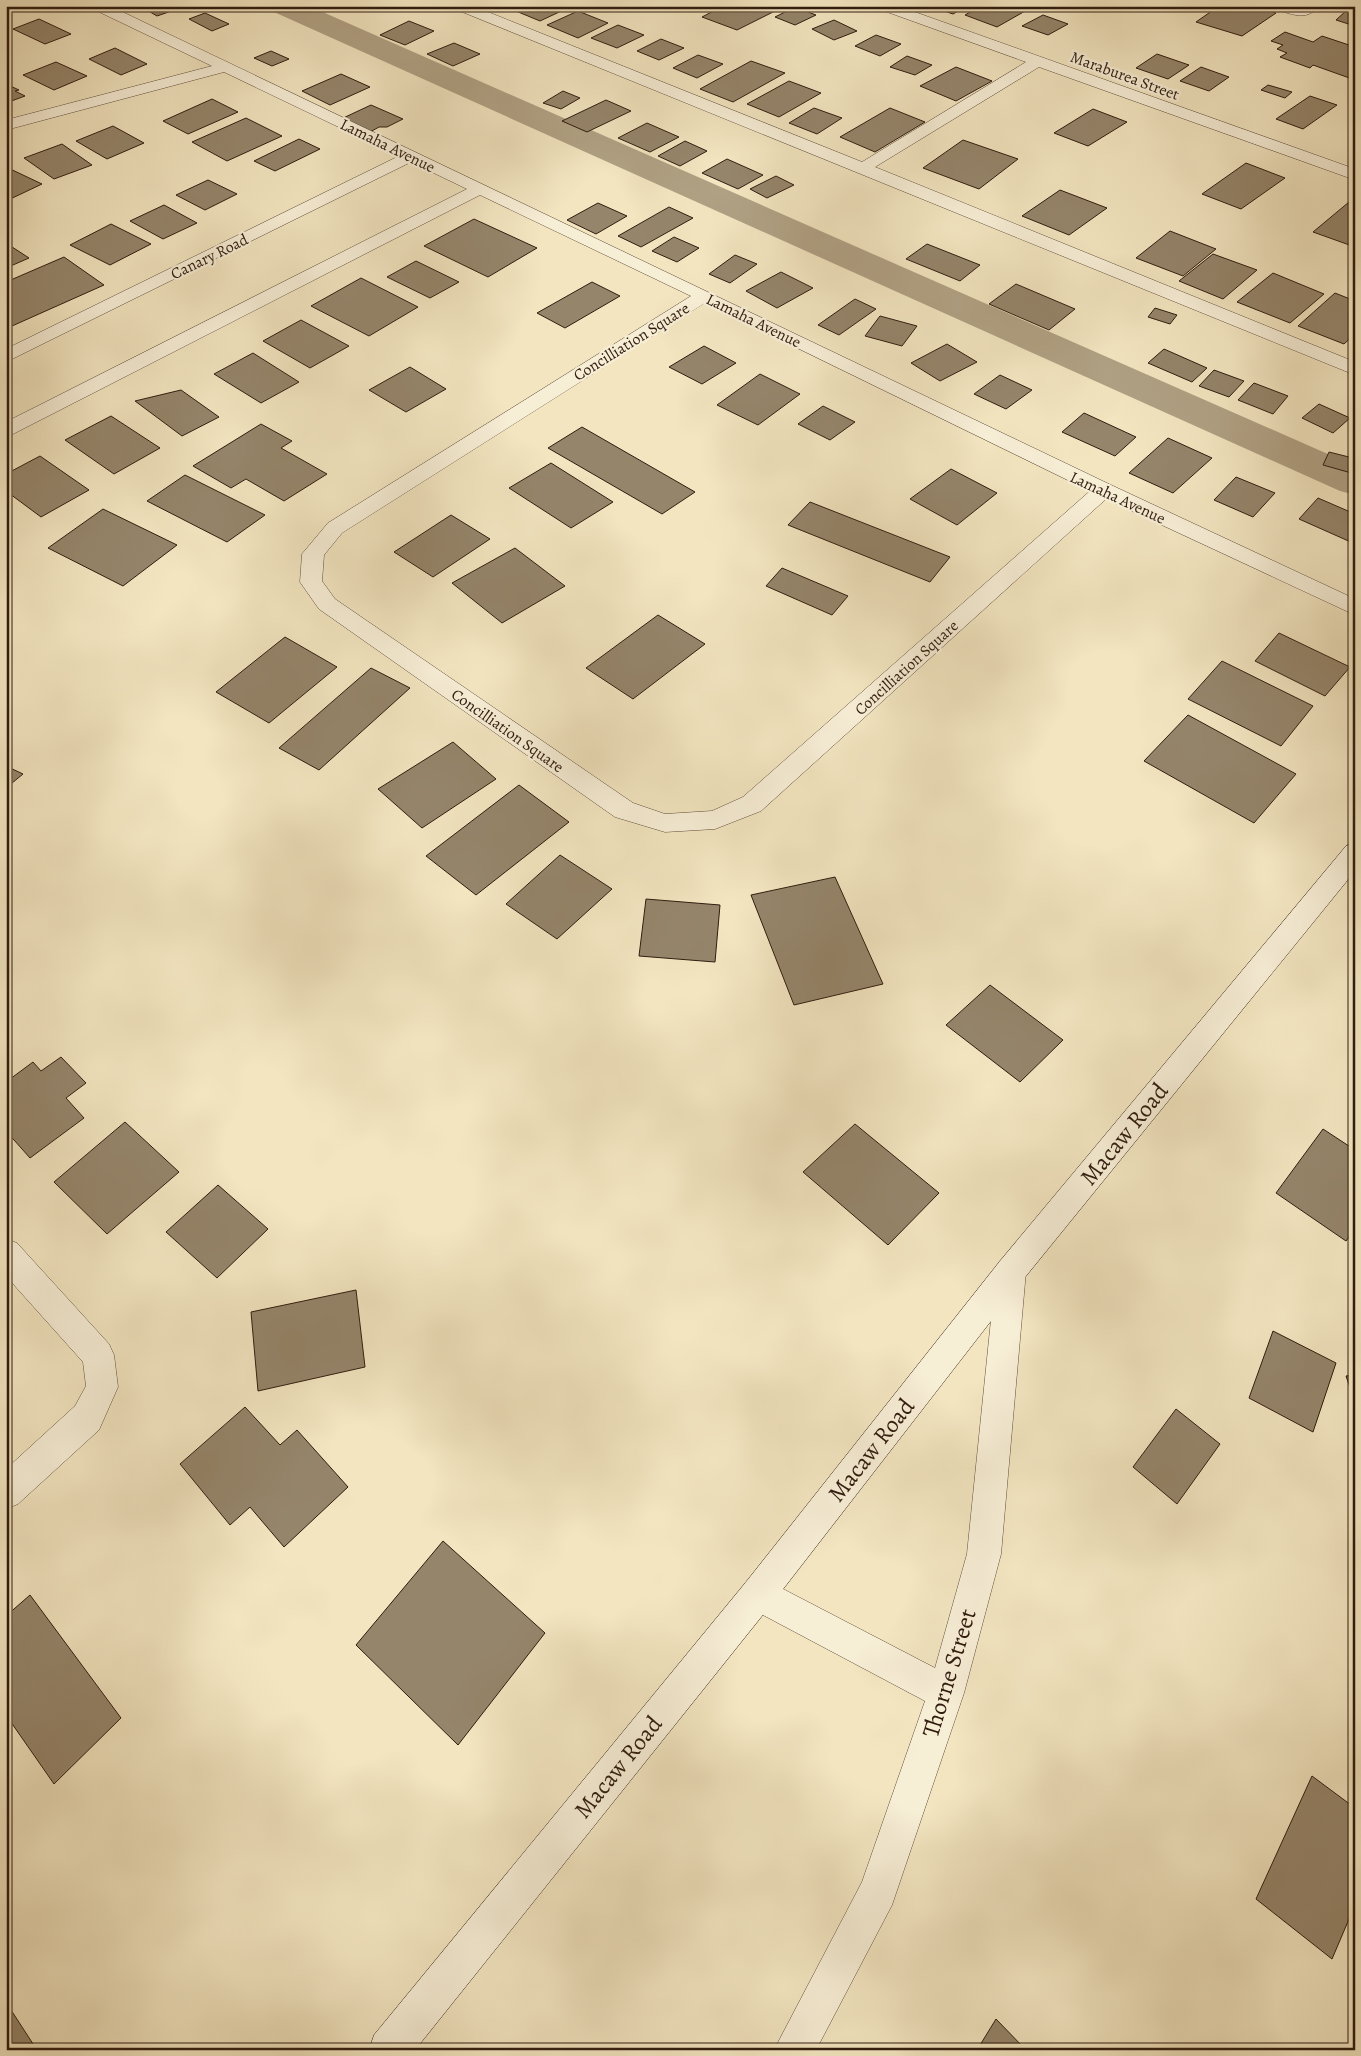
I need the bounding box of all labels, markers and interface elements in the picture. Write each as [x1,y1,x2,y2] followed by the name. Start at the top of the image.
[1067,46,1182,106] street label: Maraburea Street
[336,113,439,178] street label: Lamaha Avenue
[167,228,252,285] street label: Canary Road
[702,288,805,353] street label: Lamaha Avenue
[569,297,694,386] street label: Concilliation Square
[1066,466,1169,530] street label: Lamaha Avenue
[850,615,963,720] street label: Concilliation Square
[447,684,568,778] street label: Concilliation Square
[1073,1076,1175,1192] street label: Macaw Road
[820,1391,922,1509] street label: Macaw Road
[914,1605,984,1741] street label: Thorne Street
[567,1709,669,1825] street label: Macaw Road

